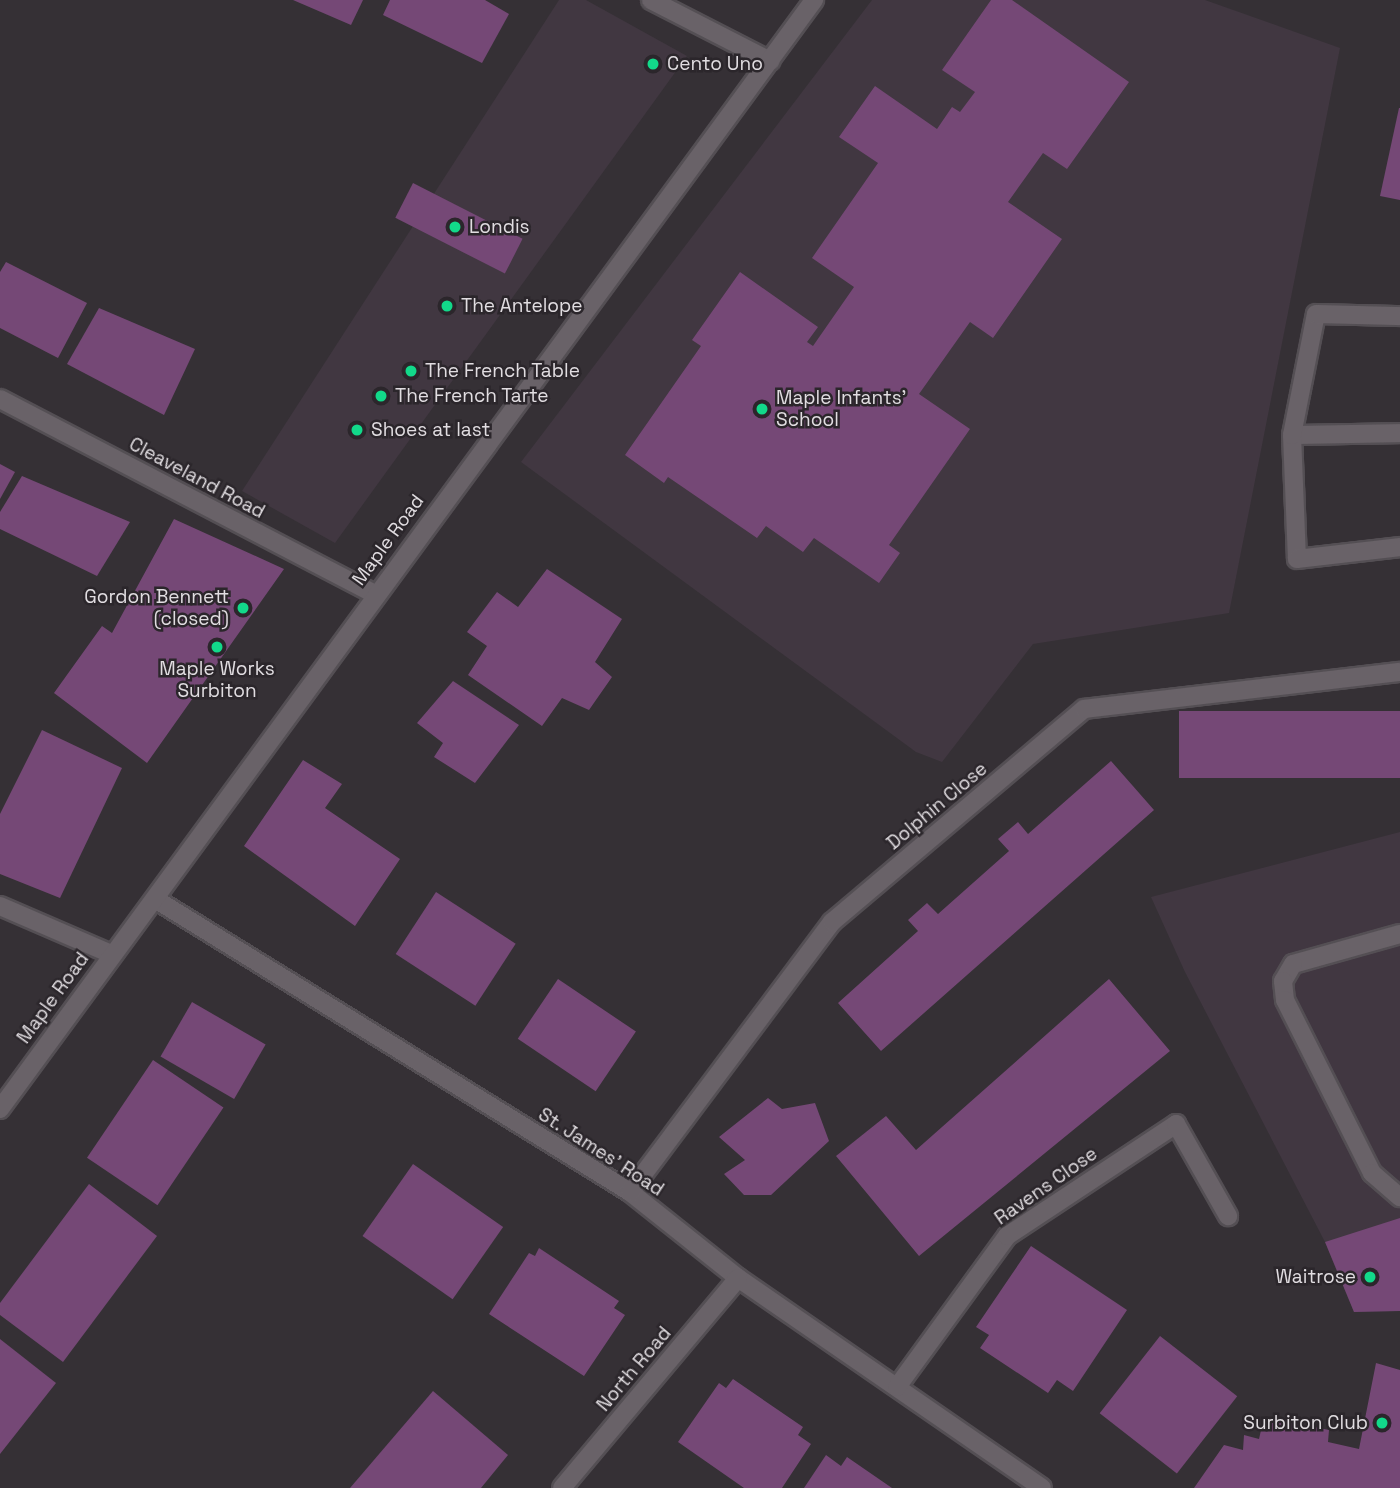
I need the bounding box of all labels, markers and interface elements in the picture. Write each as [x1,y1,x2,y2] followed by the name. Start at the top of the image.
[667,53,763,75] place label: Cento Uno
[645,56,661,72] marker: Cento Uno
[469,216,530,238] place label: Londis
[447,219,463,235] marker: Londis
[461,295,583,317] place label: The Antelope
[439,298,455,314] marker: The Antelope
[425,360,580,382] place label: The French Table
[403,363,419,379] marker: The French Table
[395,385,549,407] place label: The French Tarte
[776,387,906,431] place label: Maple Infants' School
[373,388,389,404] marker: The French Tarte
[754,401,770,417] marker: Maple Infants' School
[371,419,490,441] place label: Shoes at last
[349,422,365,438] marker: Shoes at last
[125,433,269,523] street label: Cleaveland Road
[347,490,429,590] street label: Maple Road
[84,586,229,630] place label: Gordon Bennett (closed)
[235,600,251,616] marker: Gordon Bennett (closed)
[209,639,225,655] marker: Maple Works Surbiton
[159,658,275,702] place label: Maple Works Surbiton
[882,757,992,855] street label: Dolphin Close
[12,948,94,1048] street label: Maple Road
[534,1103,668,1201] street label: St. James' Road
[990,1142,1102,1230] street label: Ravens Close
[1275,1266,1356,1288] place label: Waitrose
[1362,1269,1378,1285] marker: Waitrose
[592,1322,676,1416] street label: North Road
[1243,1412,1368,1434] place label: Surbiton Club
[1374,1415,1390,1431] marker: Surbiton Club

